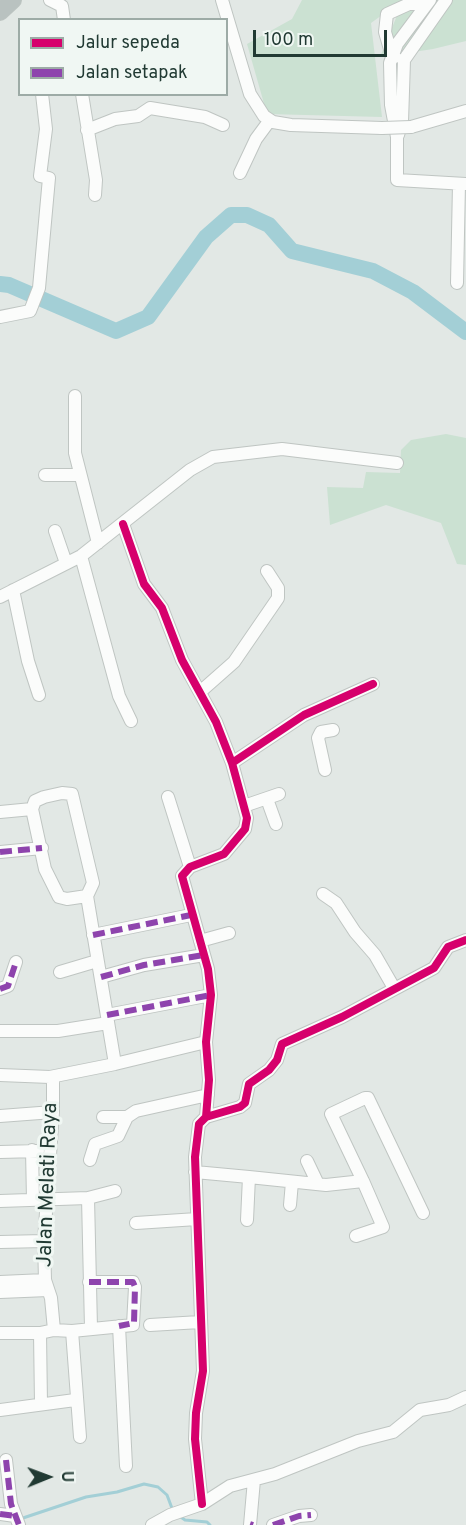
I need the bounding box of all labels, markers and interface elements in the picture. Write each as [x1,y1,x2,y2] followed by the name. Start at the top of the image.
[18,18,228,96] legend
[256,18,390,56] scale bar
[264,29,313,52] text: 100 m
[76,32,180,55] text: Jalur sepeda
[76,62,188,85] text: Jalan setapak
[34,1102,64,1268] street label: Jalan Melati Raya
[18,1447,78,1507] north arrow
[56,1471,76,1483] text: U

